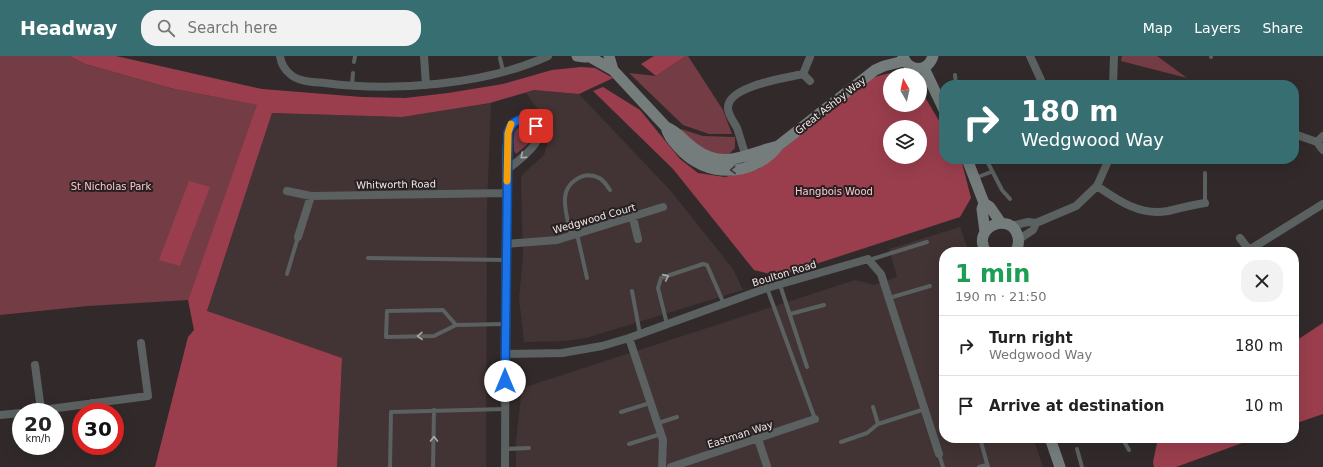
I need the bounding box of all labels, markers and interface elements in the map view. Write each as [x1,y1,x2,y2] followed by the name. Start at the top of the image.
[141,10,421,46] search box
[20,17,117,39] text: Headway
[155,17,177,39] icon: search
[187,19,278,37] text: Search here
[1143,20,1172,36] text: Map
[1194,20,1241,36] text: Layers
[1263,20,1303,36] text: Share
[883,68,927,112] north arrow
[883,68,927,164] map controls
[793,74,868,136] street label: Great Ashby Way
[1021,95,1118,128] text: 180 m
[955,96,1007,148] icon: right
[519,109,553,143] pin
[525,115,547,137] icon: arrive
[883,120,927,164] button: layers
[1021,129,1164,150] text: Wedgwood Way
[520,152,527,159] one-way arrow
[730,165,736,174] one-way arrow
[356,178,436,191] street label: Whitworth Road
[71,181,151,192] park label: St Nicholas Park
[795,186,873,197] park label: Hangbois Wood
[551,201,637,236] street label: Wedgwood Court
[751,258,818,288] street label: Boulton Road
[955,260,1030,288] text: 1 min
[1241,260,1283,302] button: close
[662,274,669,282] one-way arrow
[955,289,1046,304] text: 190 m · 21:50
[989,329,1073,347] text: Turn right
[417,332,423,340] one-way arrow
[955,335,977,357] icon: right
[1235,337,1283,355] text: 180 m
[989,347,1092,362] text: Wedgwood Way
[484,360,526,402] position arrow
[955,395,977,417] icon: arrive
[989,397,1164,415] text: Arrive at destination
[1245,397,1283,415] text: 10 m
[72,403,124,455] speed limit sign: 30
[24,412,52,436] text: 20
[706,419,774,450] street label: Eastman Way
[25,433,51,444] text: km/h
[430,436,438,442] one-way arrow

